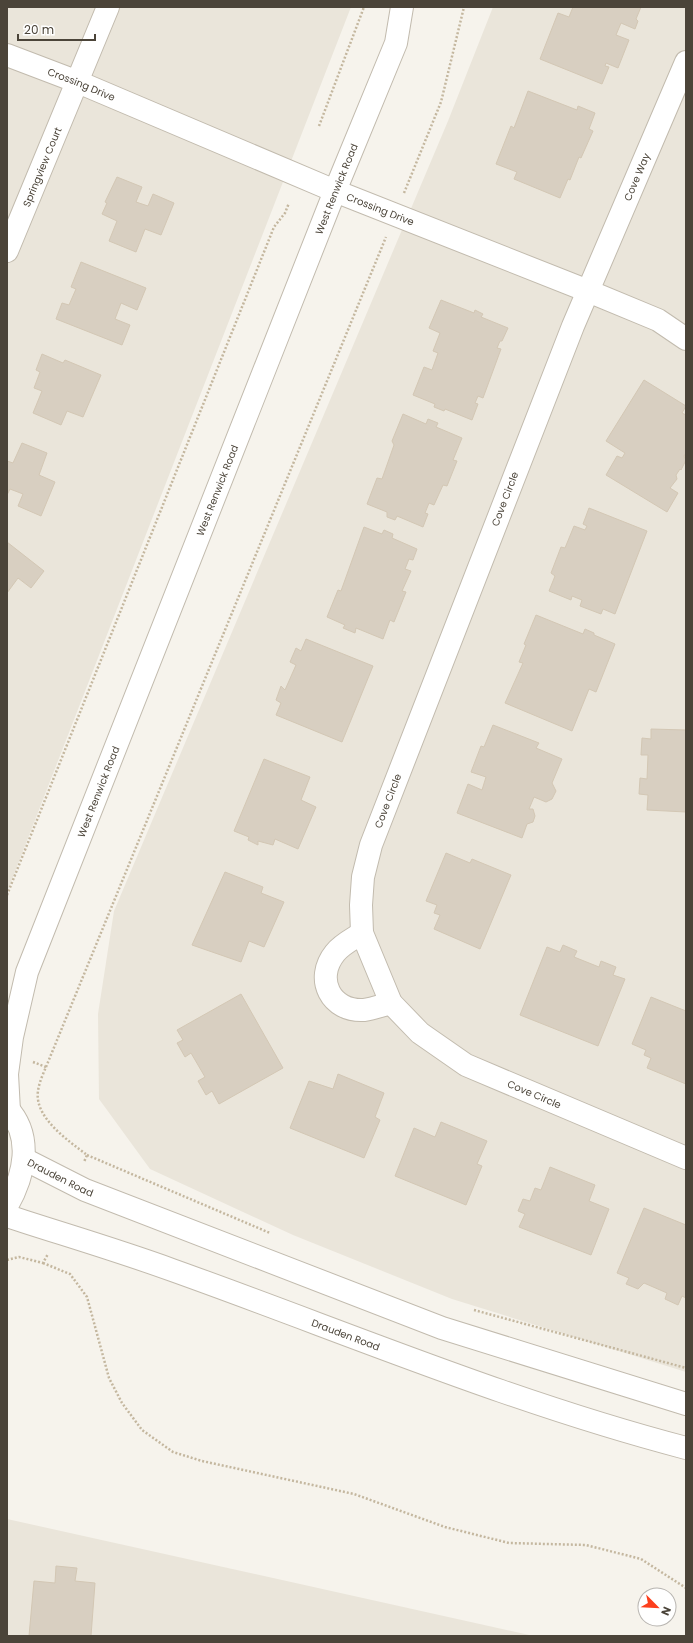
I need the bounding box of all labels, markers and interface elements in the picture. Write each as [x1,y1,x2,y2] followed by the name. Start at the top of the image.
[18,16,95,42] scale bar
[24,21,54,38] text: 20 m
[46,64,118,104] street label: Crossing Drive
[19,124,65,209] street label: Springview Court
[311,141,361,237] street label: West Renwick Road
[620,150,654,203] street label: Cove Way
[344,189,417,229] street label: Crossing Drive
[192,442,242,538] street label: West Renwick Road
[488,470,522,528] street label: Cove Circle
[73,744,123,839] street label: West Renwick Road
[371,772,405,830] street label: Cove Circle
[505,1076,564,1112] street label: Cove Circle
[25,1155,96,1200] street label: Drauden Road
[309,1315,382,1354] street label: Drauden Road
[637,1587,677,1627] north arrow
[657,1604,675,1618] text: N

